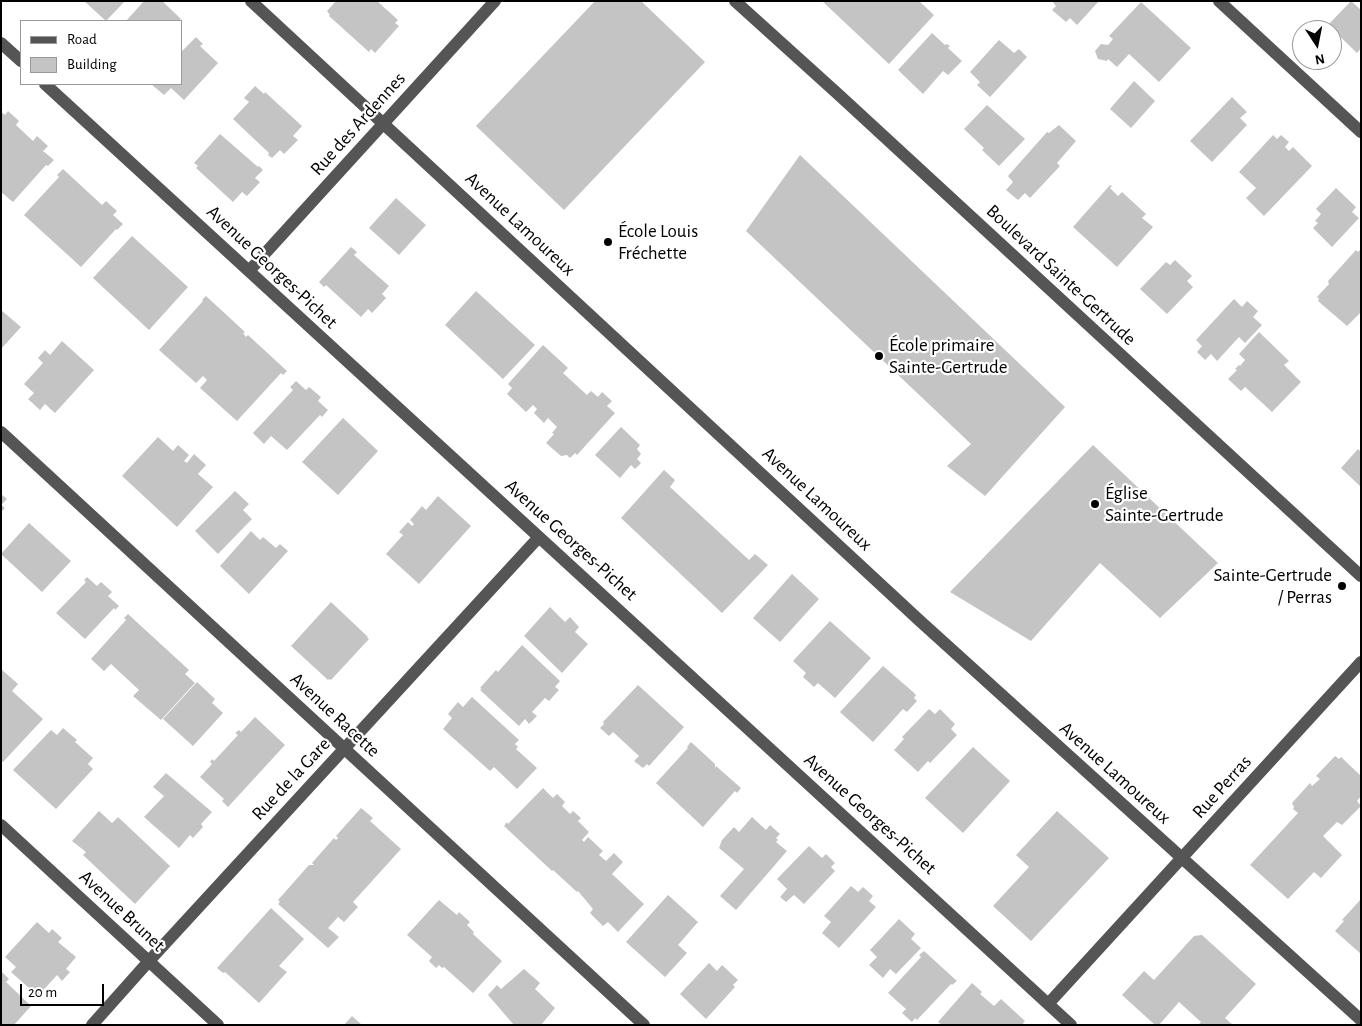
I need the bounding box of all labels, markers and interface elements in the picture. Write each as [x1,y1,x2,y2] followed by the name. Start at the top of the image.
[20,20,182,85] legend
[1292,20,1342,70] north arrow
[67,32,97,47] text: Road
[1314,51,1326,67] text: N
[67,57,117,72] text: Building
[306,68,410,180] street label: Rue des Ardennes
[460,167,580,281] street label: Avenue Lamoureux
[981,200,1141,350] street label: Boulevard Sainte-Gertrude
[202,201,342,333] street label: Avenue Georges-Pichet
[618,220,698,264] place label: École Louis Fréchette
[602,236,614,248] marker: École Louis Fréchette
[889,334,1008,378] place label: École primaire Sainte-Gertrude
[873,350,885,362] marker: École primaire Sainte-Gertrude
[757,442,877,556] street label: Avenue Lamoureux
[500,475,642,605] street label: Avenue Georges-Pichet
[1105,482,1224,526] place label: Église Sainte-Gertrude
[1089,498,1101,510] marker: Église Sainte-Gertrude
[1213,564,1332,608] place label: Sainte-Gertrude / Perras
[1336,580,1348,592] marker: Sainte-Gertrude / Perras
[285,668,385,762] street label: Avenue Racette
[1055,717,1175,829] street label: Avenue Lamoureux
[247,733,335,825] street label: Rue de la Gare
[799,749,941,879] street label: Avenue Georges-Pichet
[1188,751,1256,823] street label: Rue Perras
[74,866,170,956] street label: Avenue Brunet
[22,974,106,1006] scale bar
[28,985,57,1000] text: 20 m

